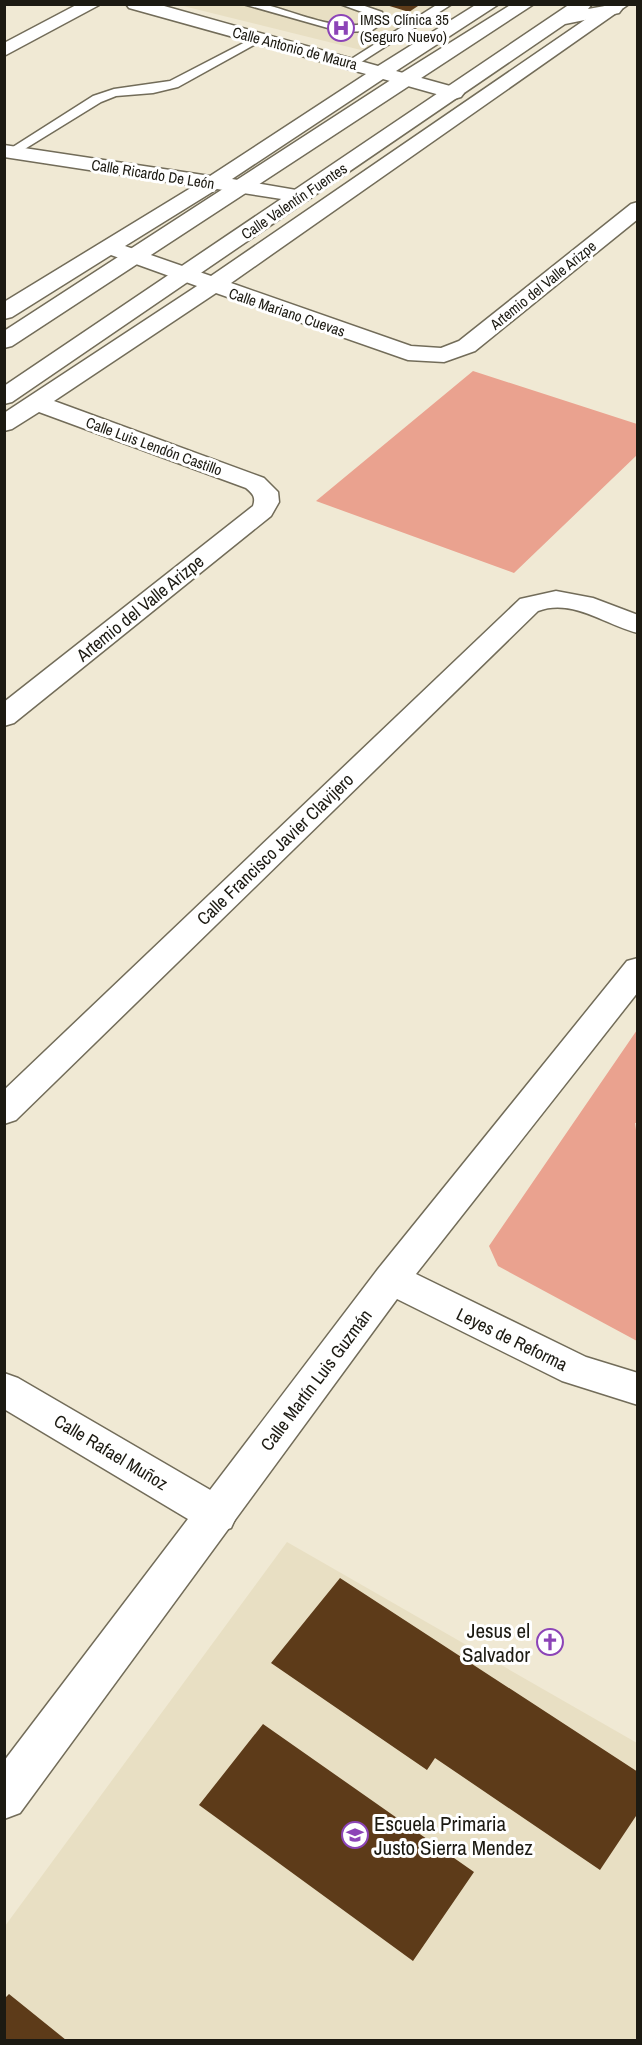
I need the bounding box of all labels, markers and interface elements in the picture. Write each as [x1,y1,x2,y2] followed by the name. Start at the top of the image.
[360,9,449,47] place label: IMSS Clínica 35 (Seguro Nuevo)
[326,13,356,43] hospital icon: IMSS Clínica 35 (Seguro Nuevo)
[230,21,360,75] street label: Calle Antonio de Maura
[90,154,216,194] street label: Calle Ricardo De León
[237,158,351,244] street label: Calle Valentín Fuentes
[485,236,601,335] street label: Artemio del Valle Arizpe
[226,282,348,342] street label: Calle Mariano Cuevas
[83,412,225,480] street label: Calle Luis Lendón Castillo
[70,549,209,668] street label: Artemio del Valle Arizpe
[191,767,359,931] street label: Calle Francisco Javier Clavijero
[452,1301,572,1377] street label: Leyes de Reforma
[254,1304,378,1456] street label: Calle Martín Luis Guzmán
[49,1408,173,1496] street label: Calle Rafael Muñoz
[462,1616,530,1669] place label: Jesus el Salvador
[535,1627,565,1657] church icon: Jesus el Salvador
[374,1809,533,1862] place label: Escuela Primaria Justo Sierra Mendez
[340,1820,370,1850] school or university icon: Escuela Primaria Justo Sierra Mendez

